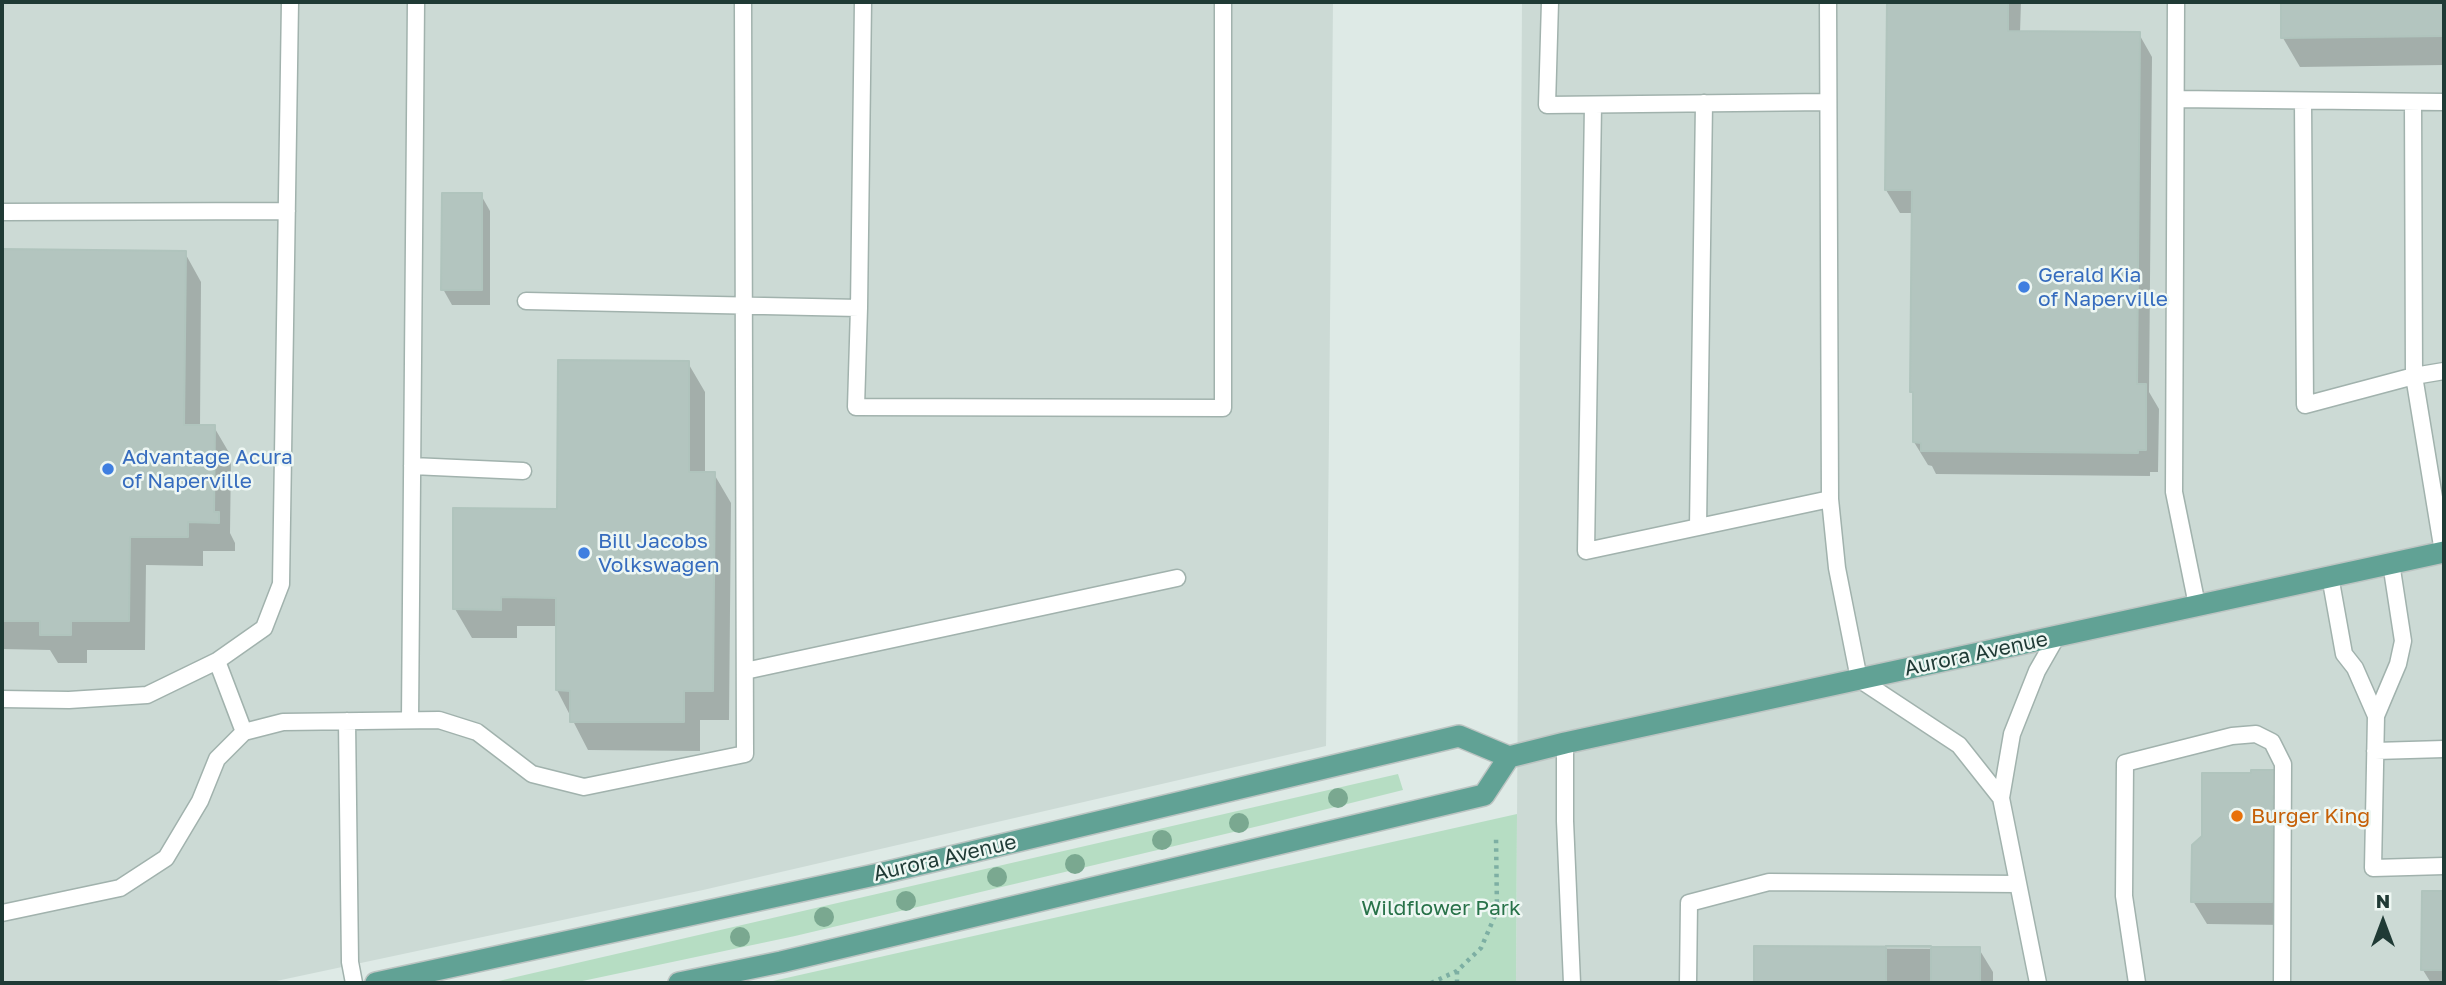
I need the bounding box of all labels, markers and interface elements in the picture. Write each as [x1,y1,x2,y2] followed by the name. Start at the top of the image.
[2038,262,2168,312] place label: Gerald Kia of Naperville
[2016,279,2032,295] marker: Gerald Kia of Naperville
[122,444,293,494] place label: Advantage Acura of Naperville
[100,461,116,477] marker: Advantage Acura of Naperville
[598,528,720,578] place label: Bill Jacobs Volkswagen
[576,545,592,561] marker: Bill Jacobs Volkswagen
[1902,626,2050,682] street label: Aurora Avenue
[2251,803,2370,829] place label: Burger King
[2229,808,2245,824] marker: Burger King
[871,829,1019,887] street label: Aurora Avenue
[2348,887,2418,957] north arrow
[2376,889,2390,912] text: N
[1361,895,1521,921] park label: Wildflower Park

